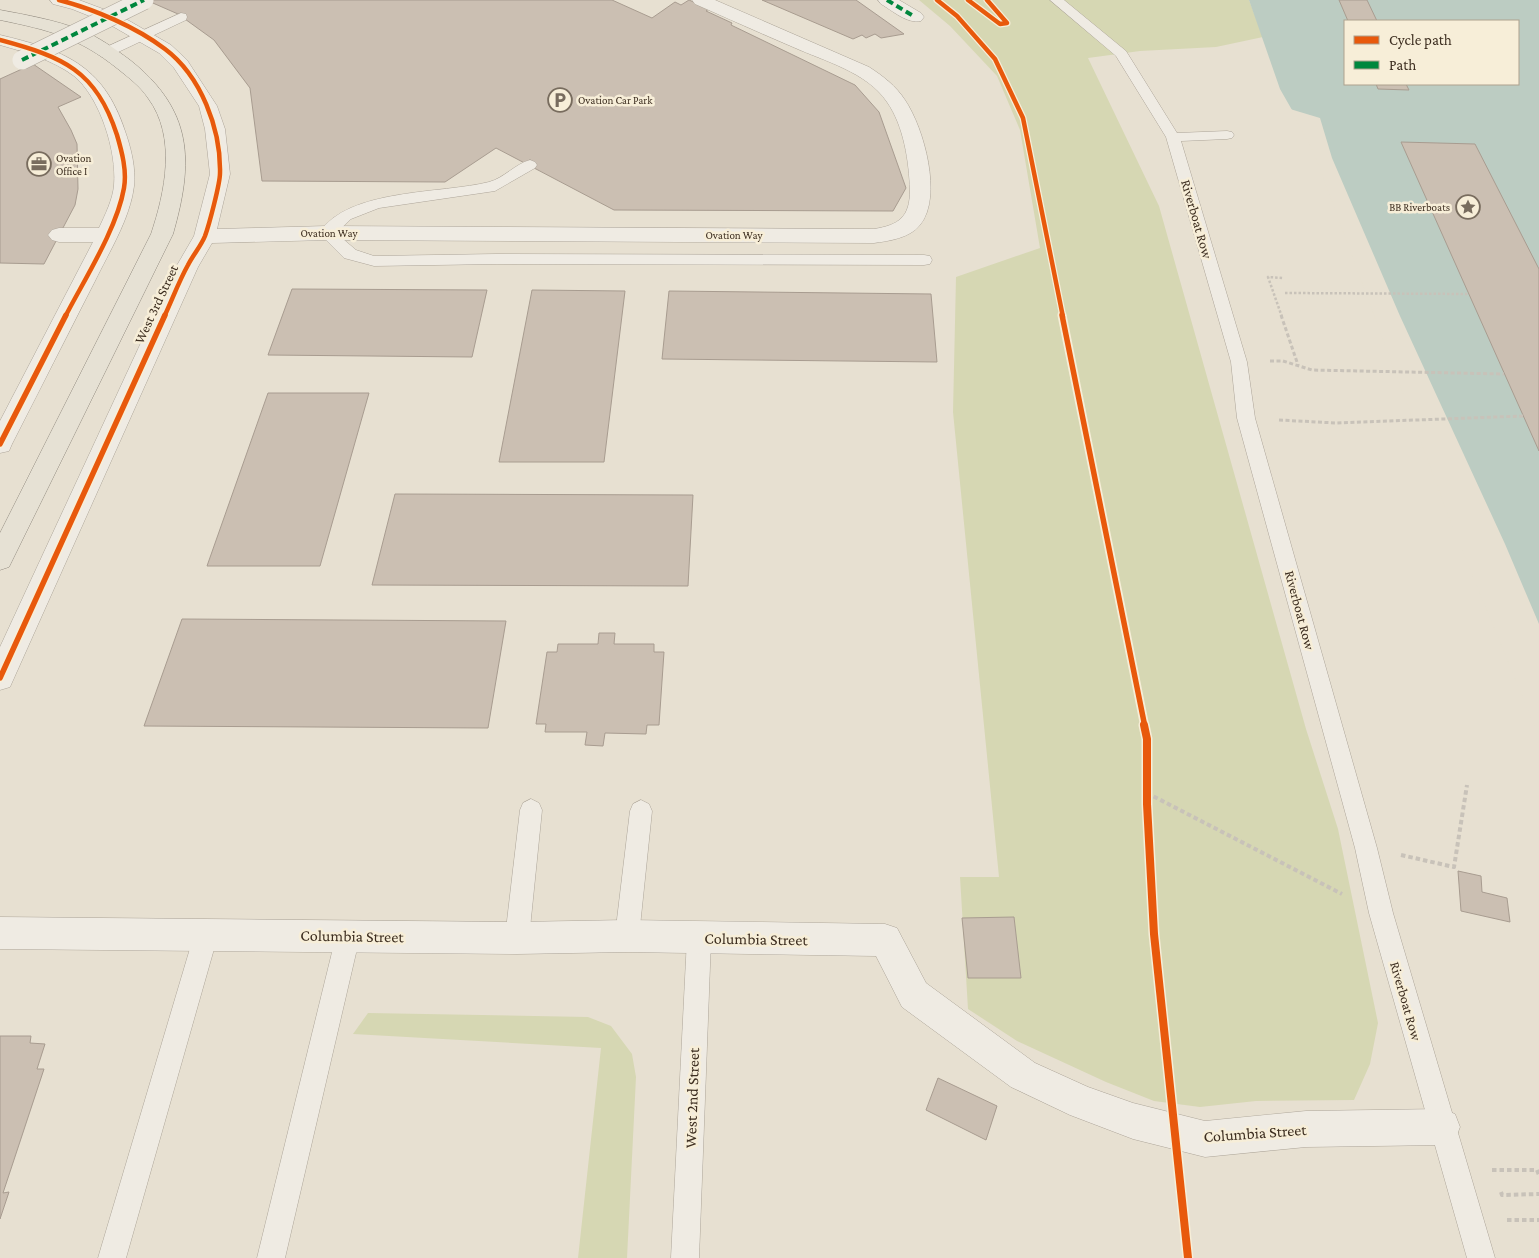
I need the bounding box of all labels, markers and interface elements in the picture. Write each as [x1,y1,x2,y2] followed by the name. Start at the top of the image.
[1344,20,1519,85] legend
[1389,32,1452,49] text: Cycle path
[1389,57,1416,73] text: Path
[547,87,573,113] parking icon: Ovation Car Park
[578,94,653,106] place label: Ovation Car Park
[26,151,52,177] office icon: Ovation Office I
[56,152,91,177] place label: Ovation Office I
[1178,178,1216,261] street label: Riverboat Row
[1455,194,1481,220] place icon: BB Riverboats
[1389,201,1450,213] place label: BB Riverboats
[300,227,358,240] street label: Ovation Way
[705,229,763,242] street label: Ovation Way
[131,262,181,346] street label: West 3rd Street
[1282,569,1318,652] street label: Riverboat Row
[300,927,404,945] street label: Columbia Street
[704,930,808,948] street label: Columbia Street
[1387,960,1425,1043] street label: Riverboat Row
[682,1047,702,1149] street label: West 2nd Street
[1203,1121,1308,1145] street label: Columbia Street

